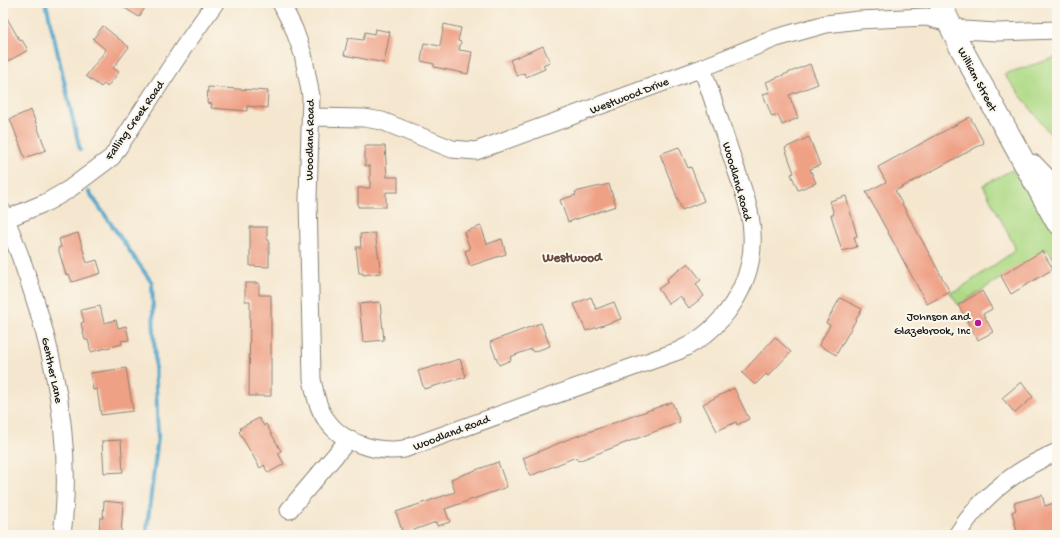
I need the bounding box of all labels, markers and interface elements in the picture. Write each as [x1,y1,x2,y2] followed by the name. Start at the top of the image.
[953,45,1000,115] street label: William Street
[588,75,672,118] street label: Westwood Drive
[102,78,169,164] street label: Falling Creek Road
[303,99,319,181] street label: Woodland Road
[718,141,754,223] street label: Woodland Road
[541,251,603,266] district label: Westwood
[894,311,971,339] place label: Johnson and Glazebrook, Inc
[973,318,983,328] marker: Johnson and Glazebrook, Inc
[37,336,65,405] street label: Genther Lane
[412,413,493,455] street label: Woodland Road

